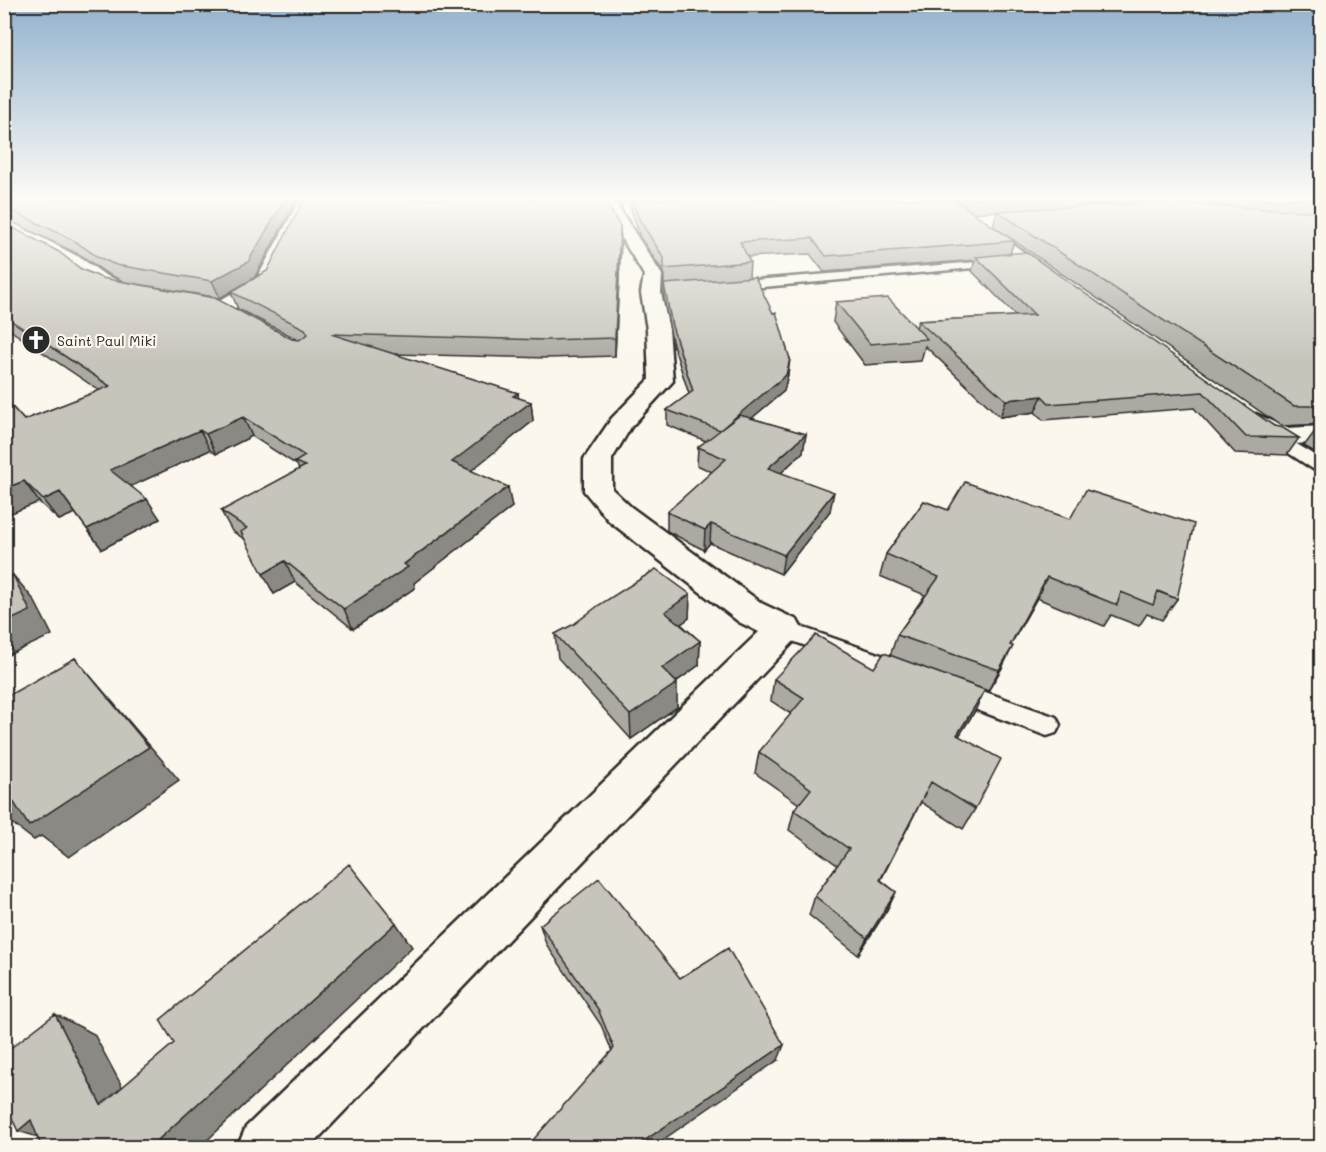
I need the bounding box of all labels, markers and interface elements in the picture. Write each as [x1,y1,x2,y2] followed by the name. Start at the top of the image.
[20,324,52,356] church icon: Saint Paul Miki
[57,331,156,350] place label: Saint Paul Miki

